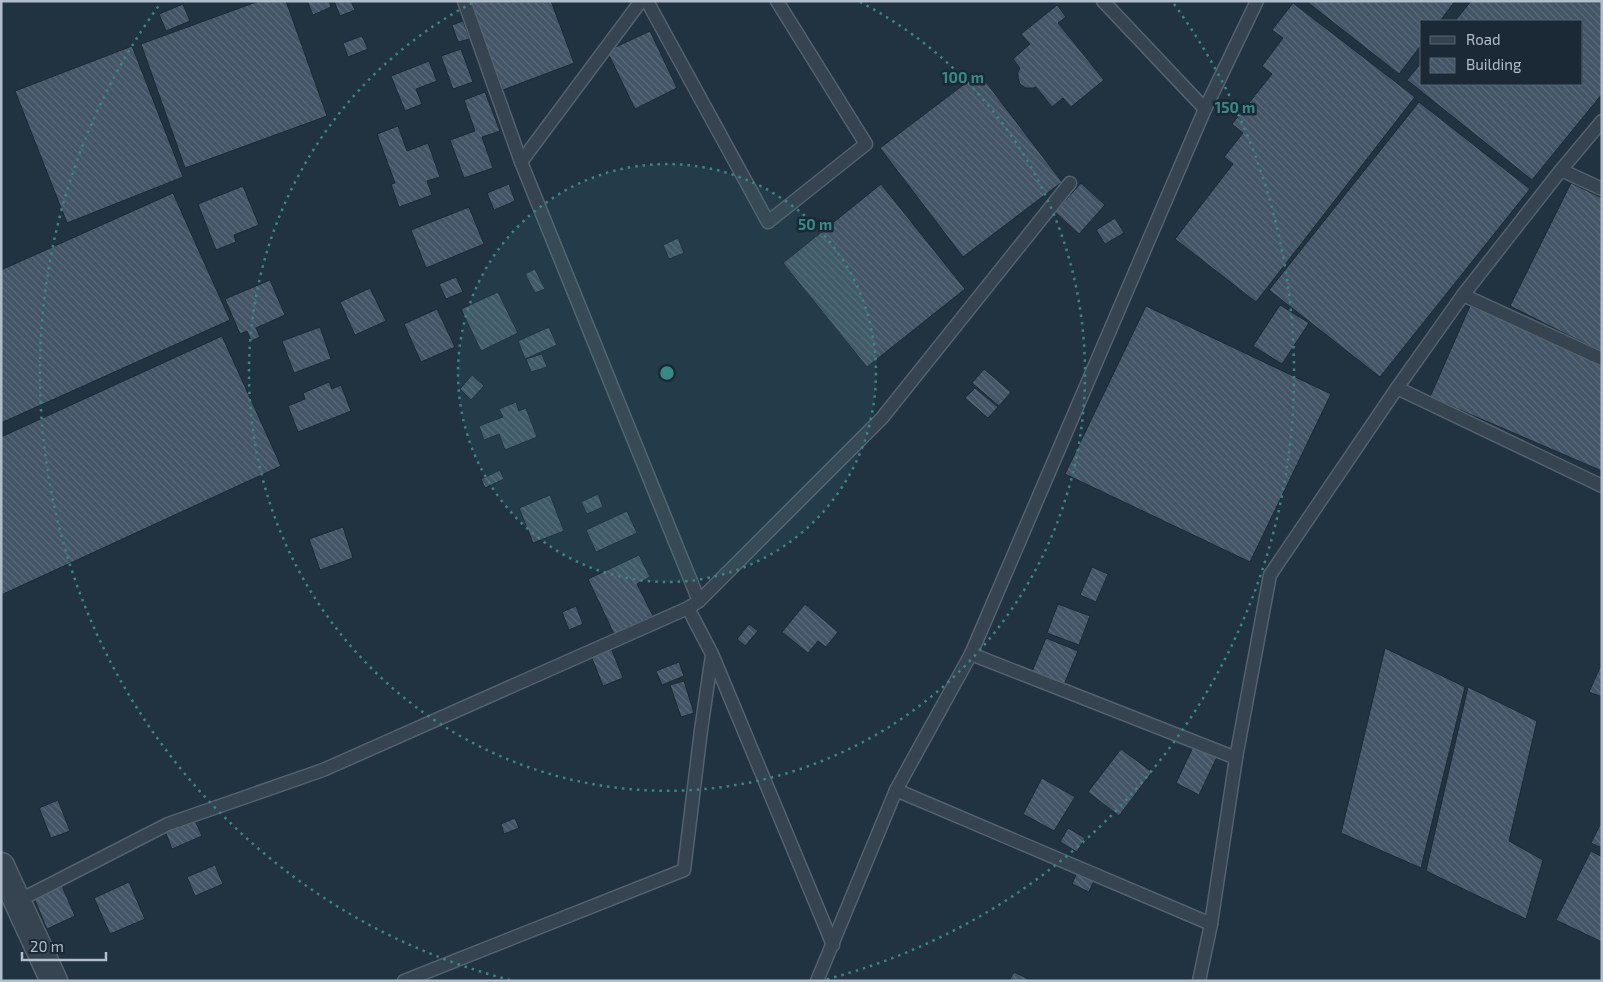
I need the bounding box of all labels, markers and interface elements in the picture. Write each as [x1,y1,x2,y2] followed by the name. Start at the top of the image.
[1420,20,1583,85] legend
[1466,30,1501,48] text: Road
[1466,55,1522,73] text: Building
[942,68,984,86] text: 100 m
[1215,98,1255,116] text: 150 m
[798,215,832,233] text: 50 m
[658,364,676,382] centre of rings
[22,930,106,962] scale bar
[30,937,64,955] text: 20 m

